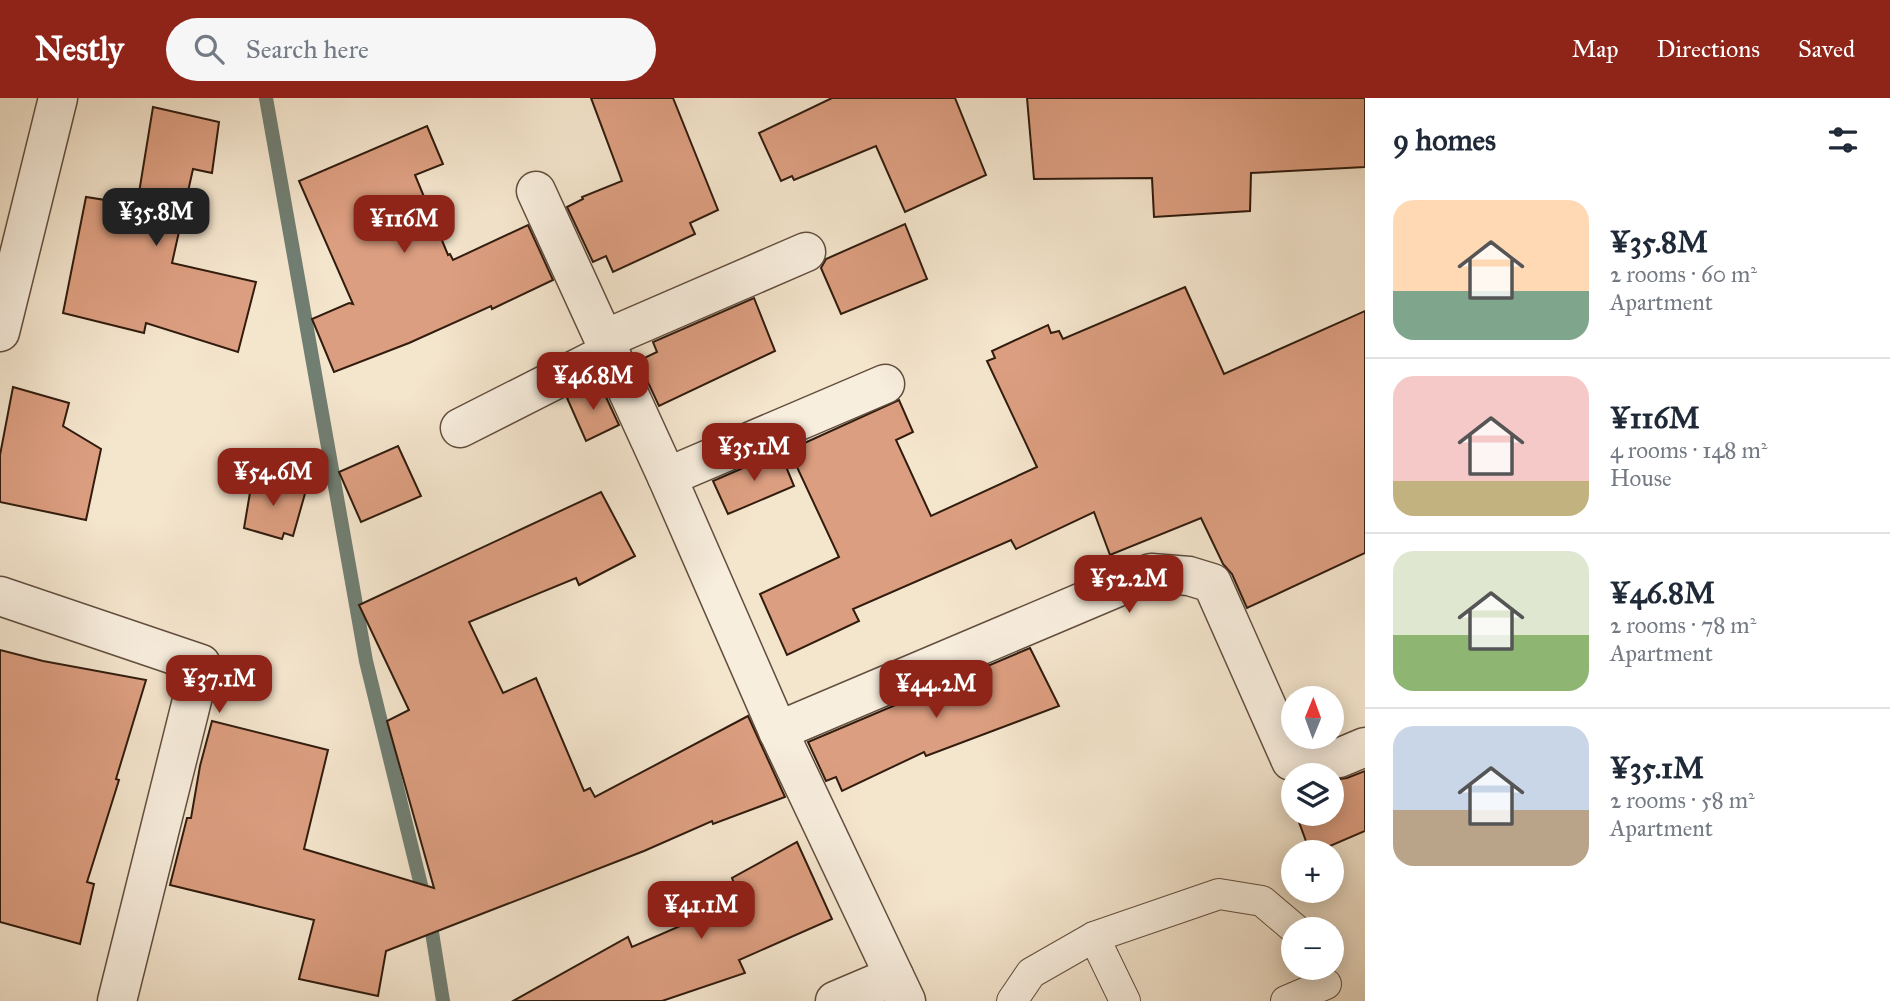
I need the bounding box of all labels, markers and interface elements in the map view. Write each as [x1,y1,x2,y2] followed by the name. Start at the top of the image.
[166,18,656,81] search box
[35,29,124,69] text: Nestly
[190,30,228,68] icon: search
[246,33,369,65] text: Search here
[1572,34,1619,64] text: Map
[1657,34,1760,64] text: Directions
[1798,34,1855,64] text: Saved
[1824,121,1862,159] icon: filters
[1393,122,1496,158] text: 9 homes
[99,188,213,248] pin: ¥35.8M
[355,195,453,255] pin: ¥116M
[118,197,194,225] text: ¥35.8M
[370,204,438,232] text: ¥116M
[1610,224,1708,260] text: ¥35.8M
[1449,228,1533,312] icon: home
[1610,260,1757,288] text: 2 rooms · 60 m²
[1610,288,1713,316] text: Apartment
[536,352,650,412] pin: ¥46.8M
[553,361,633,389] text: ¥46.8M
[1610,400,1700,436] text: ¥116M
[1449,404,1533,488] icon: home
[697,424,811,483] pin: ¥35.1M
[718,432,790,460] text: ¥35.1M
[1610,436,1767,464] text: 4 rooms · 148 m²
[216,448,330,508] pin: ¥54.6M
[234,457,312,485] text: ¥54.6M
[1610,464,1672,492] text: House
[1072,556,1186,615] pin: ¥52.2M
[1090,564,1168,592] text: ¥52.2M
[1610,575,1715,611] text: ¥46.8M
[1449,579,1533,663] icon: home
[1610,611,1756,639] text: 2 rooms · 78 m²
[1610,639,1713,667] text: Apartment
[162,656,276,715] pin: ¥37.1M
[879,660,993,720] pin: ¥44.2M
[182,664,256,692] text: ¥37.1M
[895,669,977,697] text: ¥44.2M
[1281,686,1344,749] north arrow
[1281,686,1344,980] map controls
[1610,750,1704,786] text: ¥35.1M
[1449,754,1533,838] icon: home
[1281,763,1344,826] button: layers
[1610,786,1755,814] text: 2 rooms · 58 m²
[1610,814,1713,842] text: Apartment
[1281,840,1344,903] button: +
[644,882,758,941] pin: ¥41.1M
[664,890,738,918] text: ¥41.1M
[1281,917,1344,980] button: −

